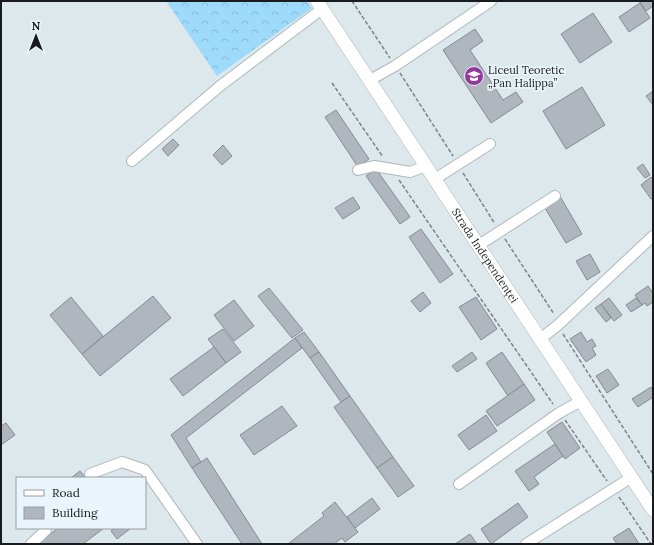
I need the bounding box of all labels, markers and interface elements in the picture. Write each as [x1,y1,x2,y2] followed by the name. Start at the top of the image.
[16,16,56,56] north arrow
[32,19,41,33] text: N
[488,63,564,90] place label: Liceul Teoretic „Pan Halippa”
[463,65,485,87] school or university icon: Liceul Teoretic „Pan Halippa”
[449,206,521,306] street label: Strada Independenței
[16,477,146,529] legend
[52,485,80,500] text: Road
[52,505,98,520] text: Building

